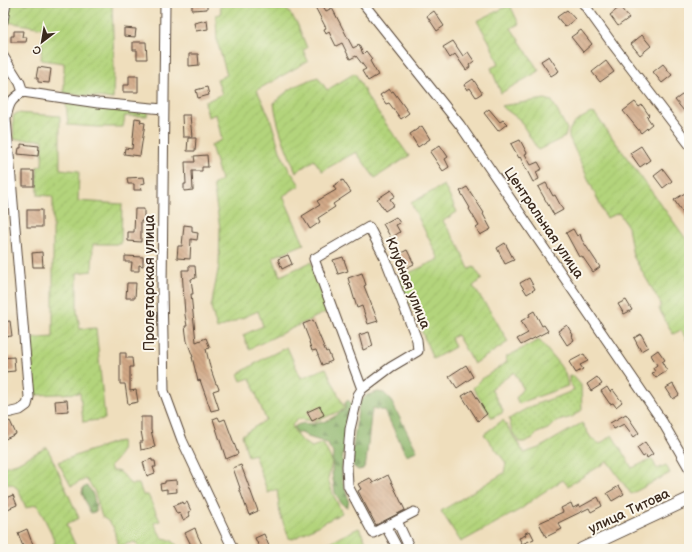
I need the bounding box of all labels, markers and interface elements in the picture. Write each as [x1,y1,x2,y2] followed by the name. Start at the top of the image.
[22,22,62,62] north arrow
[30,42,44,58] text: С
[500,164,588,282] street label: Центральная улица
[141,214,158,351] street label: Пролетарская улица
[382,235,434,332] street label: Клубная улица
[586,484,673,537] street label: улица Титова

